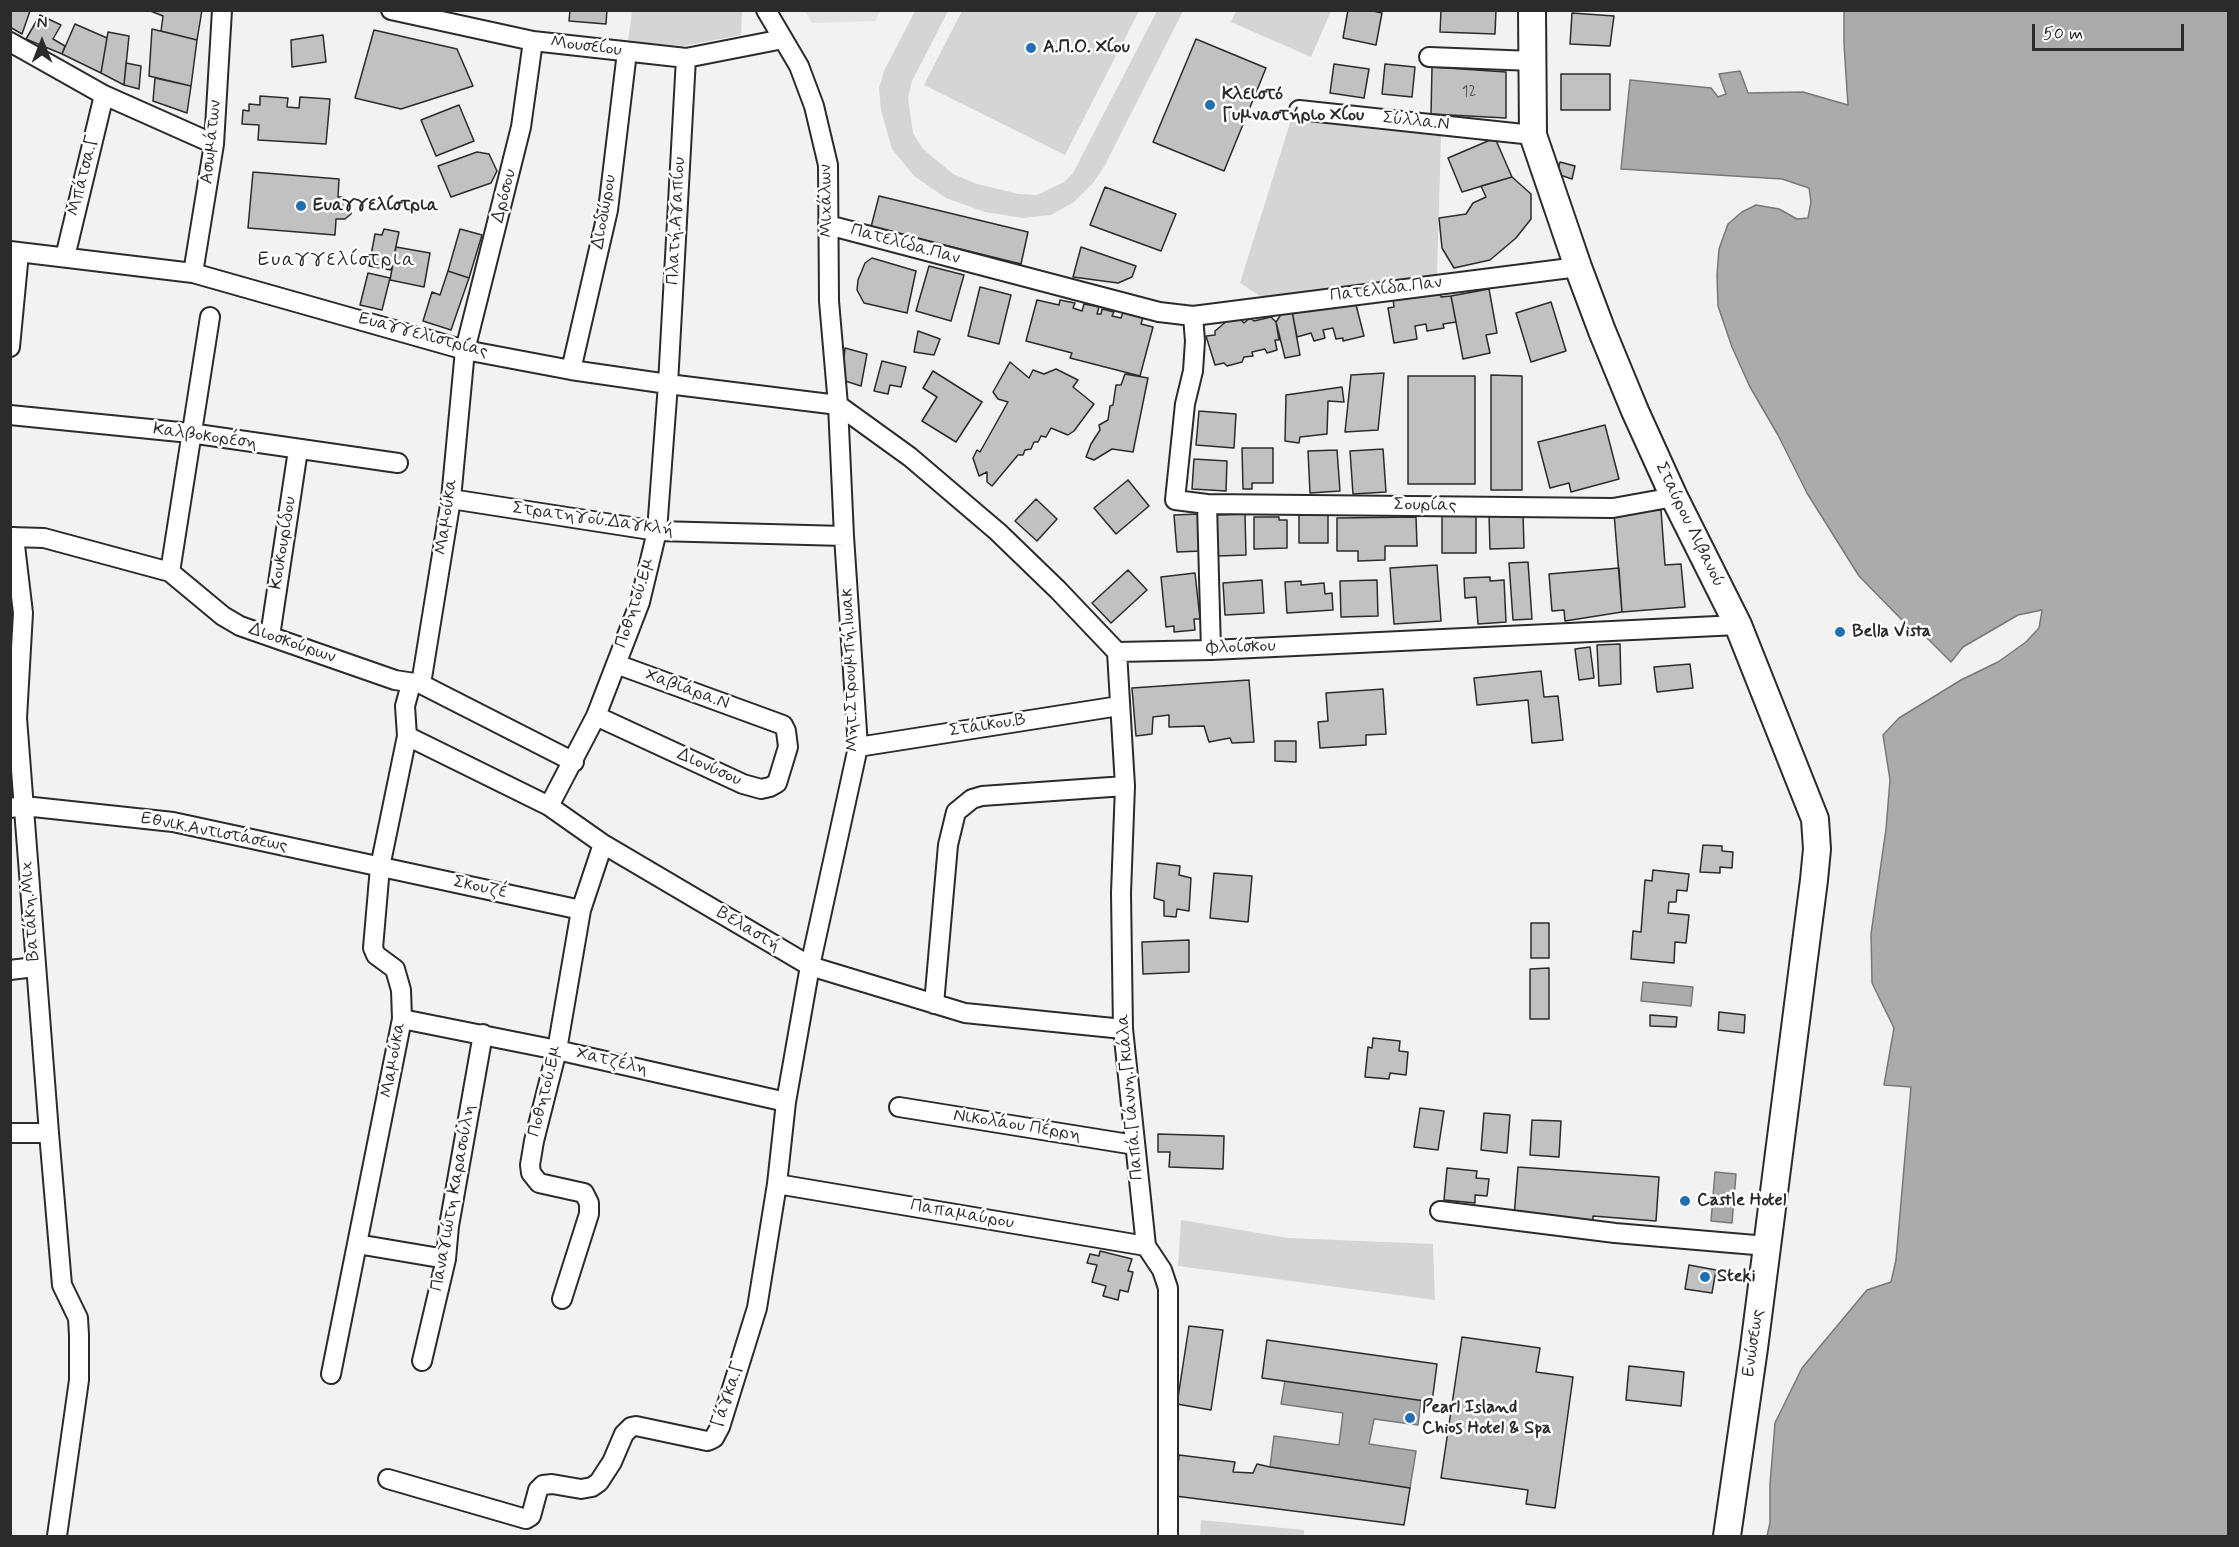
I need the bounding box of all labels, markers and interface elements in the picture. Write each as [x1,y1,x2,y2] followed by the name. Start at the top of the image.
[12,12,72,72] north arrow
[2035,12,2186,50] scale bar
[37,13,47,34] text: N
[2043,22,2083,46] text: 50 m
[549,32,623,62] street label: Μουσείου
[1043,37,1130,59] place label: Α.Π.Ο. Χίου
[1024,41,1038,55] marker: Α.Π.Ο. Χίου
[1222,84,1364,127] place label: Κλειστό Γυμναστήριο Χίου
[1462,84,1476,102] house number: 12
[1203,98,1217,112] marker: Κλειστό Γυμναστήριο Χίου
[197,99,227,185] street label: Ασωμάτων
[1382,108,1450,136] street label: Σύλλα.Ν
[64,134,104,218] street label: Μπάτσα.Γ
[663,156,691,286] street label: Πλατή.Αγαπίου
[816,164,838,238] street label: Μιχάλων
[488,167,522,225] street label: Δρόσου
[588,173,622,251] street label: Διοδώρου
[313,195,438,217] place label: Ευαγγελίστρια
[294,199,308,213] marker: Ευαγγελίστρια
[848,220,962,270] street label: Πατελίδα.Παν
[258,249,416,273] district label: Ευαγγελίστρια
[1329,272,1443,308] street label: Πατελίδα.Παν
[356,308,490,364] street label: Ευαγγελιστρίας
[151,419,259,455] street label: Καλβοκορέση
[1649,459,1729,591] street label: Σταύρου Λιβανού
[431,477,463,557] street label: Μαμούκα
[266,495,302,591] street label: Κουκουρίδου
[1393,495,1457,517] street label: Σουρίας
[511,498,675,542] street label: Στρατηγού.Δαγκλή
[611,555,661,651] street label: Ποθητού.Εμ
[837,588,865,752] street label: Μητ.Στρουμπή.Ιωακ
[246,619,338,669] street label: Διοσκούρων
[1852,621,1931,643] place label: Bella Vista
[1833,625,1847,639] marker: Bella Vista
[1206,636,1276,660] street label: Φλοίσκου
[642,665,732,715] street label: Χαβιάρα.Ν
[948,709,1028,743] street label: Στάικου.Β
[674,744,744,792] street label: Διονύσου
[139,808,289,858] street label: Εθνικ.Αντιστάσεως
[17,860,45,962] street label: Βατάκη.Μιχ
[451,872,509,904] street label: Σκουζέ
[712,903,784,957] street label: Βελαστή
[1113,1013,1149,1181] street label: Παπά.Γιάννη.Γκιάλα
[377,1020,411,1100] street label: Μαμούκα
[524,1043,568,1139] street label: Ποθητού.Εμ
[574,1043,650,1081] street label: Χατζέλη
[427,1103,481,1293] street label: Παναγιώτη Καρασούλη
[952,1105,1082,1147] street label: Νικολάου Πέρρη
[1697,1190,1786,1212] place label: Castle Hotel
[1678,1194,1692,1208] marker: Castle Hotel
[908,1195,1016,1235] street label: Παπαμαύρου
[1717,1266,1756,1288] place label: Steki
[1698,1270,1712,1284] marker: Steki
[1739,1308,1769,1378] street label: Ενώσεως
[708,1359,750,1431] street label: Γάγκα.Γ
[1422,1397,1551,1440] place label: Pearl Island Chios Hotel & Spa
[1403,1411,1417,1425] marker: Pearl Island Chios Hotel & Spa

